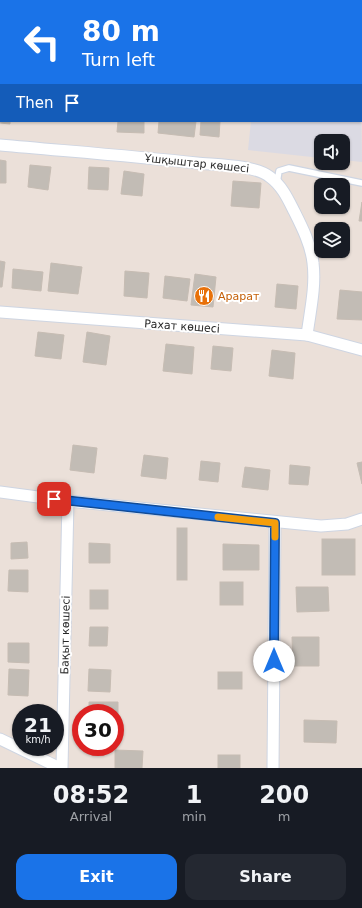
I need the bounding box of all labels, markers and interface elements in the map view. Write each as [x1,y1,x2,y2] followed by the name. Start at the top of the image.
[82,15,160,48] text: 80 m
[16,16,68,68] icon: left
[82,49,155,70] text: Turn left
[61,92,83,114] icon: arrive
[16,94,53,112] text: Then
[314,134,350,258] map controls
[314,134,350,170] button: sound
[143,151,250,175] street label: Ұшқыштар көшесі
[314,178,350,214] button: search
[314,222,350,258] button: layers
[193,285,215,307] restaurant icon: Арарат
[218,290,260,303] place label: Арарат
[144,317,220,336] street label: Рахат көшесі
[37,482,71,516] pin
[43,488,65,510] icon: arrive
[58,595,73,675] street label: Бақыт көшесі
[253,640,295,682] position arrow
[72,704,124,756] speed limit sign: 30
[24,713,52,737] text: 21
[25,734,51,745] text: km/h
[53,781,129,809] text: 08:52
[186,781,202,809] text: 1
[259,781,309,809] text: 200
[70,809,112,824] text: Arrival
[182,809,206,824] text: min
[278,809,291,824] text: m
[16,854,177,900] button: Exit
[185,854,346,900] button: Share

